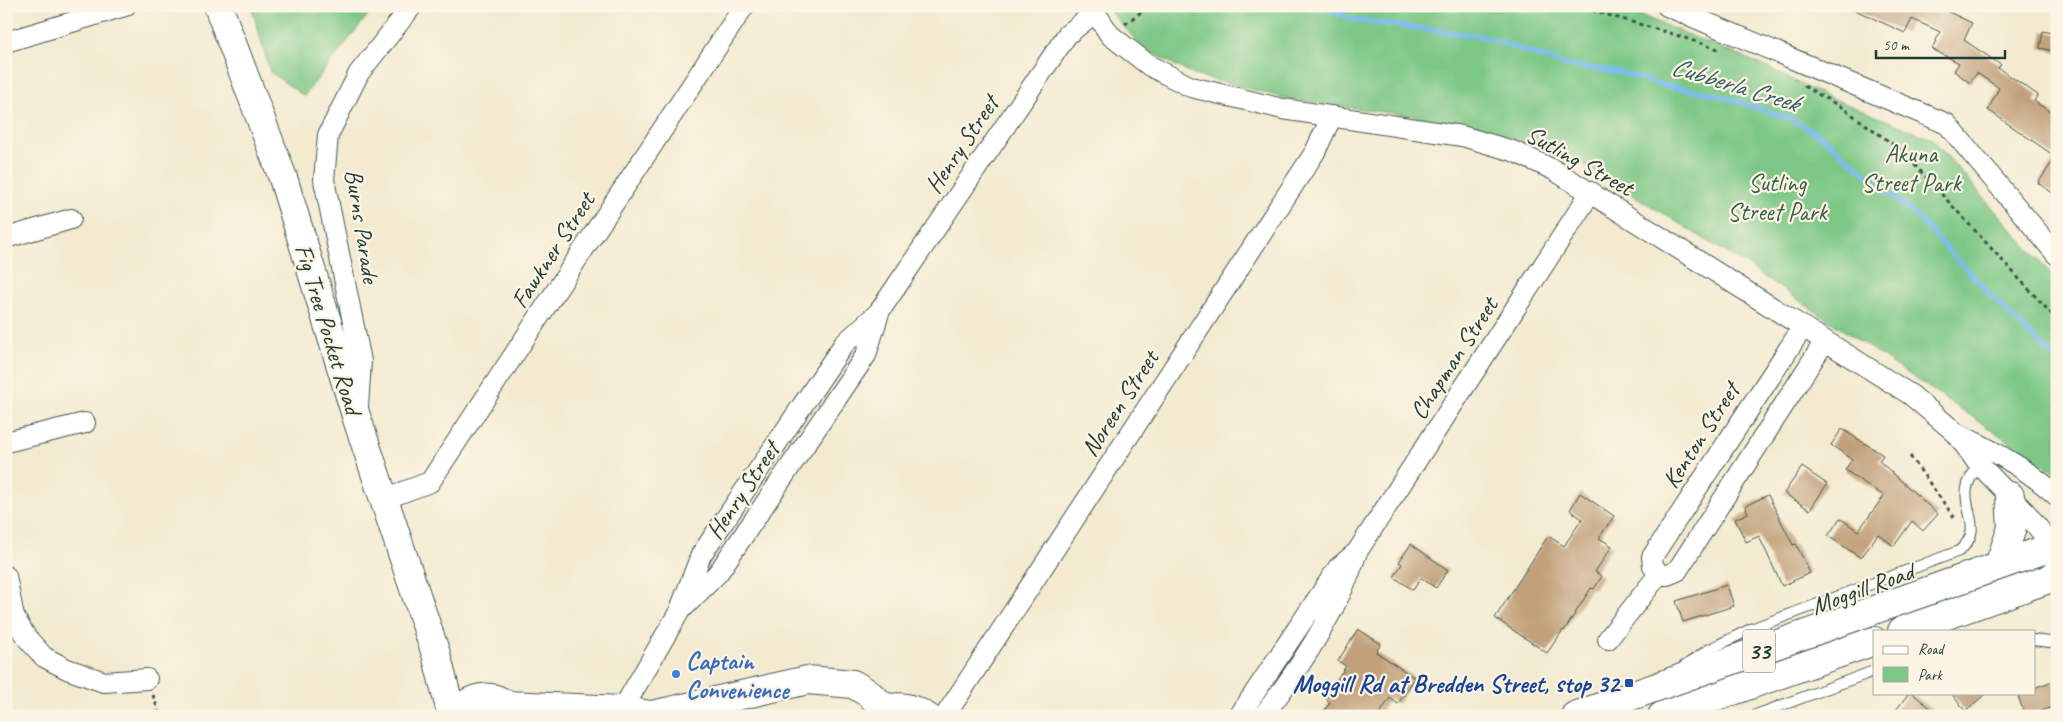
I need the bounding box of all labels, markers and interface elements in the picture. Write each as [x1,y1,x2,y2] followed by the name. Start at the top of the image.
[1876,28,2004,60] scale bar
[1883,36,1910,55] text: 50 m
[1667,50,1808,121] water label: Cubberla Creek
[918,87,1008,200] street label: Henry Street
[1520,118,1641,205] street label: Sutling Street
[1861,138,1963,199] park label: Akuna Street Park
[337,167,387,287] street label: Burns Parade
[1727,167,1829,228] park label: Sutling Street Park
[504,184,604,314] street label: Fawkner Street
[287,240,370,421] street label: Fig Tree Pocket Road
[1403,289,1507,426] street label: Chapman Street
[1074,342,1167,463] street label: Noreen Street
[1655,374,1749,494] street label: Kenton Street
[699,433,789,546] street label: Henry Street
[1807,554,1922,622] street label: Moggill Road
[1743,630,1775,672] road number: 33
[1873,630,2036,694] legend
[1918,640,1945,659] text: Road
[686,645,790,706] place label: Captain Convenience
[1918,666,1943,685] text: Park
[670,668,682,680] marker: Captain Convenience
[1293,668,1622,700] place label: Moggill Rd at Bredden Street, stop 32
[1623,677,1635,689] marker: Moggill Rd at Bredden Street, stop 32

